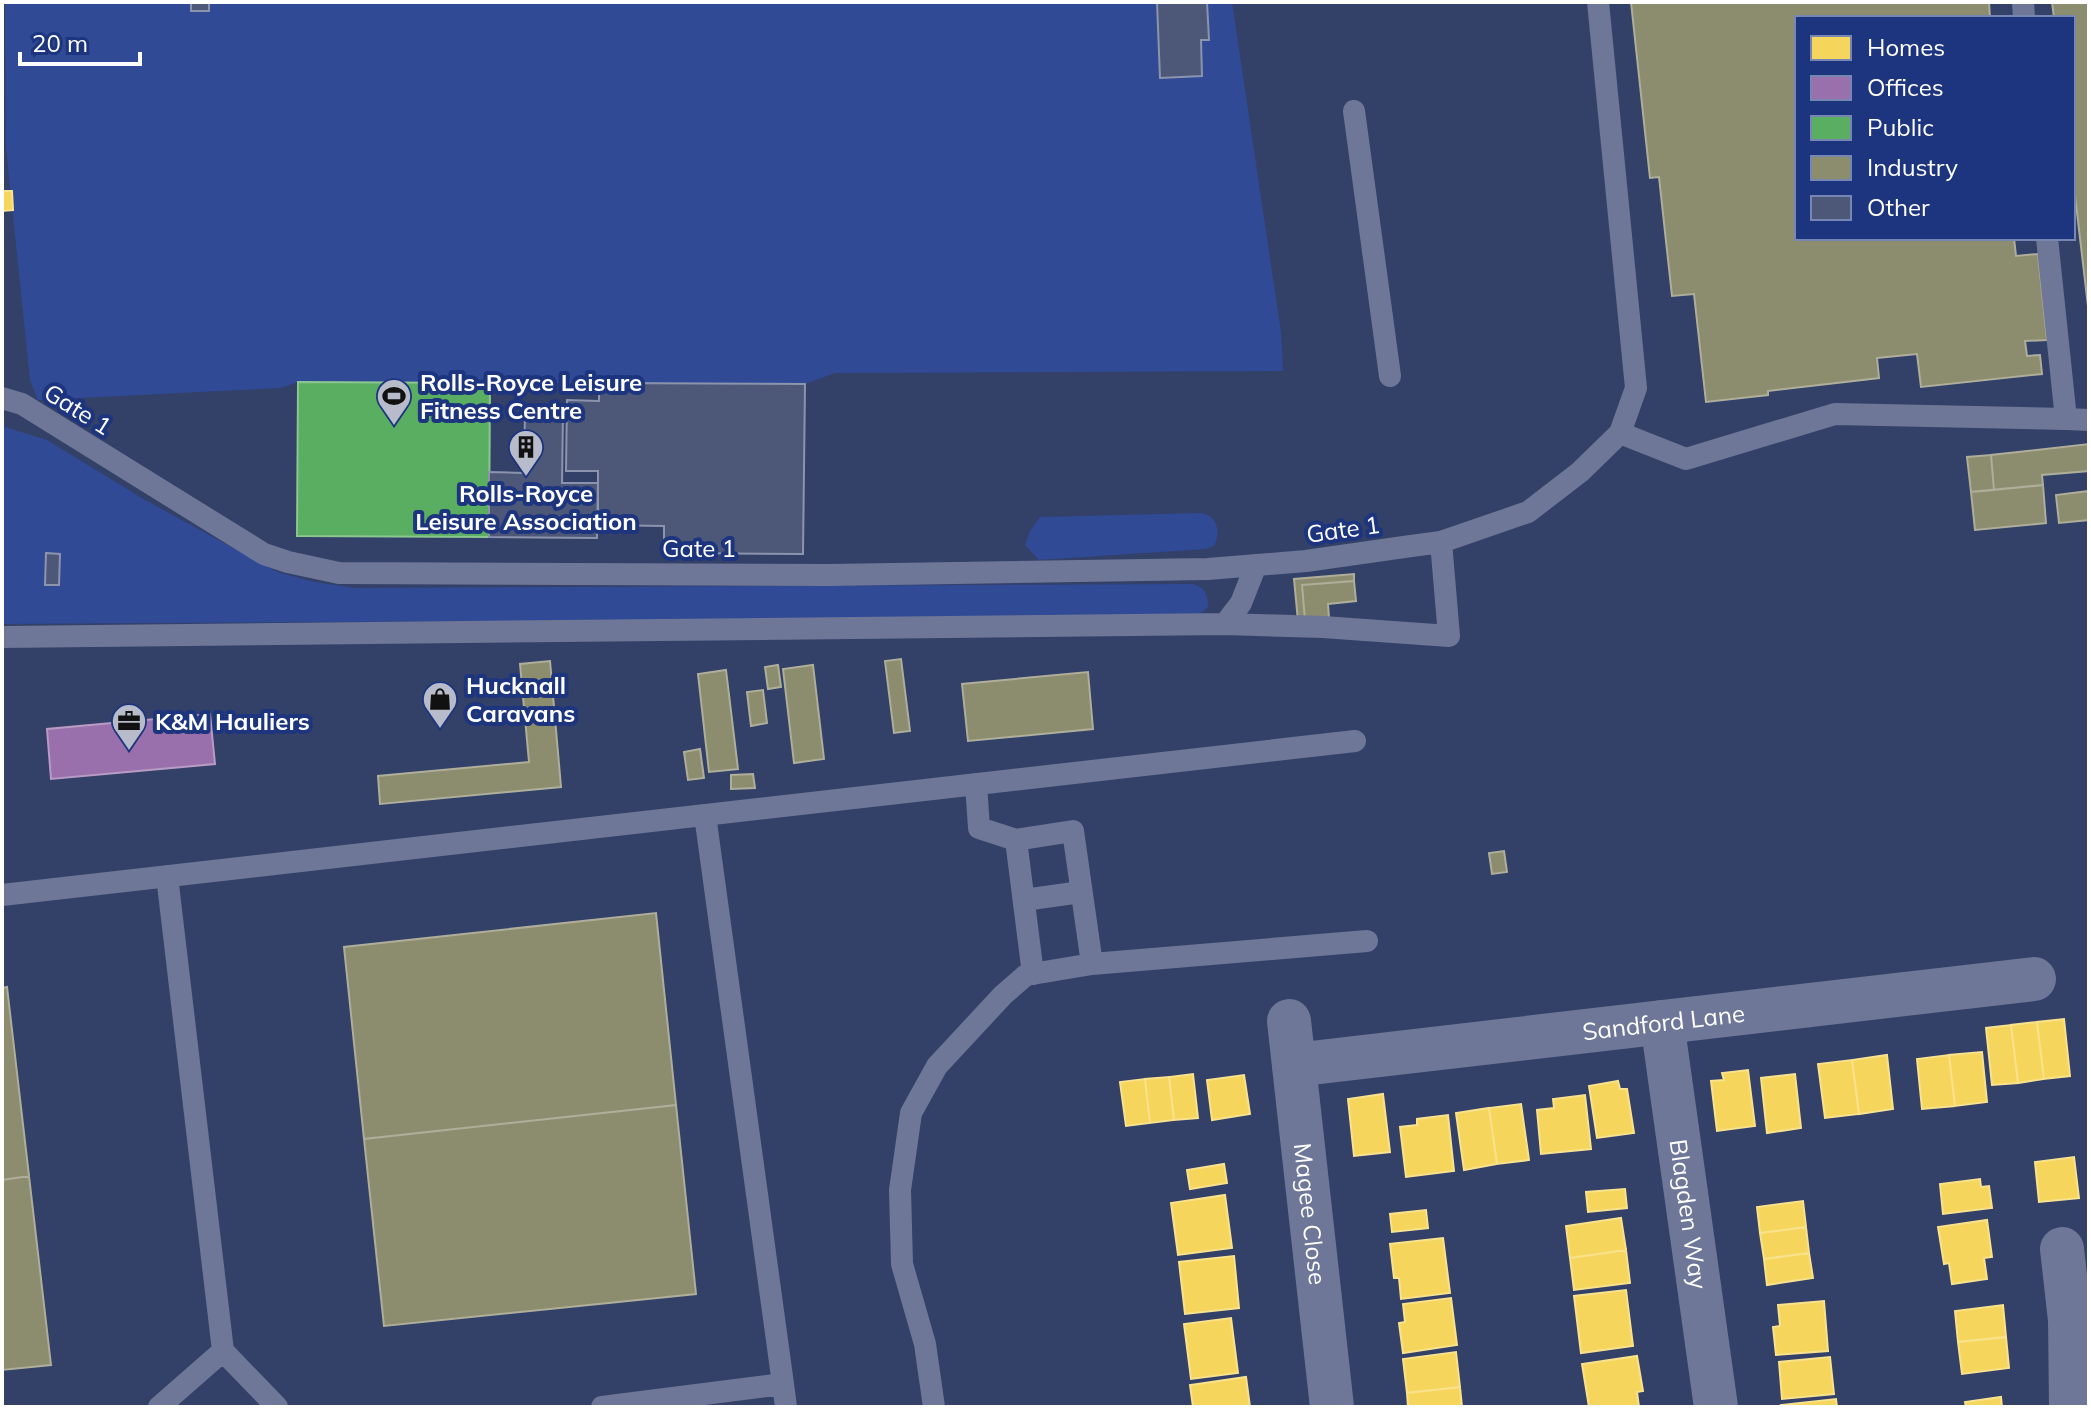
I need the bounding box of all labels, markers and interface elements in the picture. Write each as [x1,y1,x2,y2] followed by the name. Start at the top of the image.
[20,16,140,66] scale bar
[1795,16,2075,240] legend
[32,28,88,58] text: 20 m
[1867,32,1945,62] text: Homes
[1867,72,1944,102] text: Offices
[1867,112,1934,142] text: Public
[1867,152,1958,182] text: Industry
[1867,192,1930,222] text: Other
[420,367,642,425] place label: Rolls-Royce Leisure Fitness Centre
[39,377,117,441] street label: Gate 1
[375,377,413,427] sports icon: Rolls-Royce Leisure Fitness Centre
[507,428,545,478] building icon: Rolls-Royce Leisure Association
[415,478,637,536] place label: Rolls-Royce Leisure Association
[1304,509,1382,549] street label: Gate 1
[662,533,736,563] street label: Gate 1
[466,670,575,728] place label: Hucknall Caravans
[421,680,459,730] shop icon: Hucknall Caravans
[110,702,148,752] office icon: K&M Hauliers
[155,706,310,736] place label: K&M Hauliers
[1581,998,1746,1046] street label: Sandford Lane
[1664,1137,1714,1291] street label: Blagden Way
[1288,1141,1333,1286] street label: Magee Close

